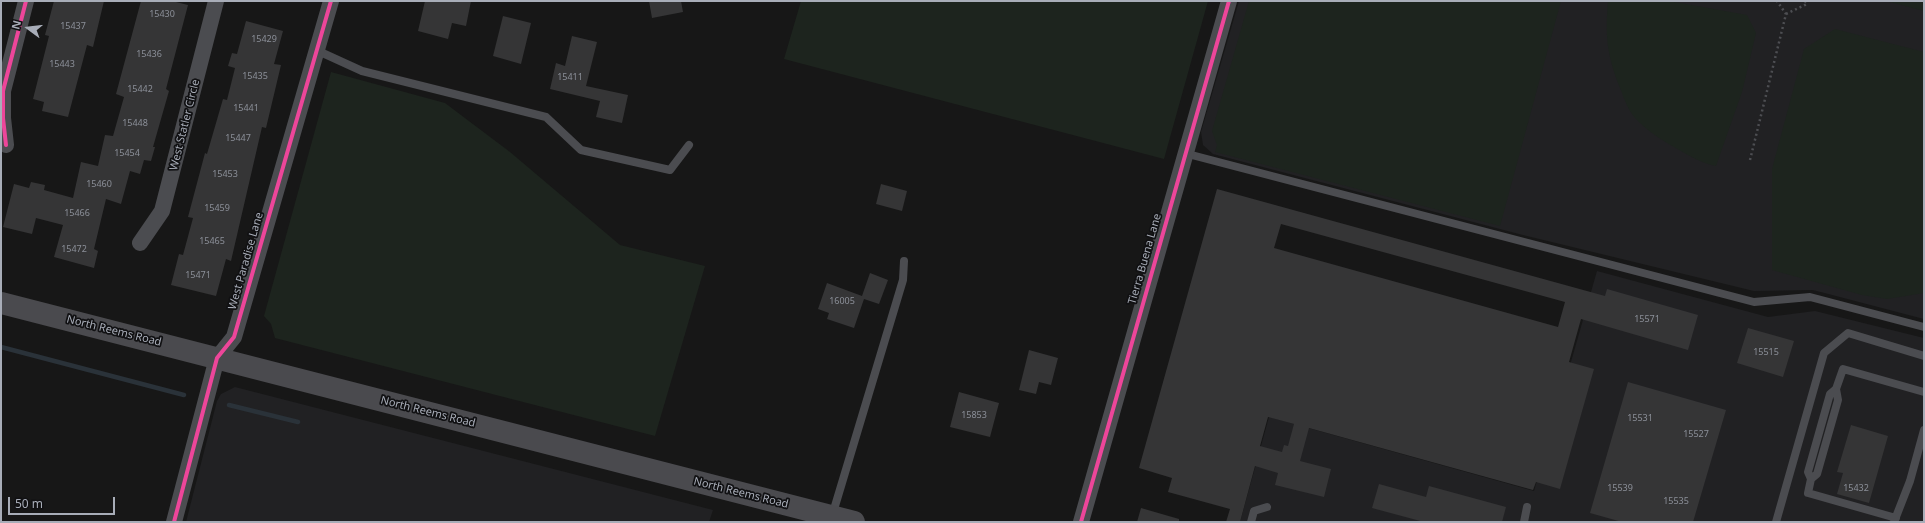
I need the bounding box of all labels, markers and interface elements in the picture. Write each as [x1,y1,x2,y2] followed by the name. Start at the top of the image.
[8,8,48,48] north arrow
[149,9,175,19] house number: 15430
[8,19,24,31] text: N
[60,21,86,31] house number: 15437
[251,34,277,44] house number: 15429
[136,49,162,59] house number: 15436
[49,59,75,69] house number: 15443
[242,71,268,81] house number: 15435
[557,72,583,82] house number: 15411
[167,78,203,172] street label: West Statler Circle
[127,84,153,94] house number: 15442
[233,103,259,113] house number: 15441
[122,118,148,128] house number: 15448
[225,133,251,143] house number: 15447
[114,148,140,158] house number: 15454
[212,169,238,179] house number: 15453
[86,179,112,189] house number: 15460
[204,203,230,213] house number: 15459
[64,208,90,218] house number: 15466
[226,211,266,311] street label: West Paradise Lane
[1126,212,1164,306] street label: Tierra Buena Lane
[199,236,225,246] house number: 15465
[61,244,87,254] house number: 15472
[185,270,211,280] house number: 15471
[829,296,855,306] house number: 16005
[65,313,163,349] street label: North Reems Road
[1634,314,1660,324] house number: 15571
[1753,347,1779,357] house number: 15515
[379,394,477,430] street label: North Reems Road
[961,410,987,420] house number: 15853
[1627,413,1653,423] house number: 15531
[1683,429,1709,439] house number: 15527
[692,475,790,511] street label: North Reems Road
[1607,483,1633,493] house number: 15539
[1843,483,1869,493] house number: 15432
[10,489,117,515] scale bar
[15,495,43,512] text: 50 m
[1663,496,1689,506] house number: 15535

